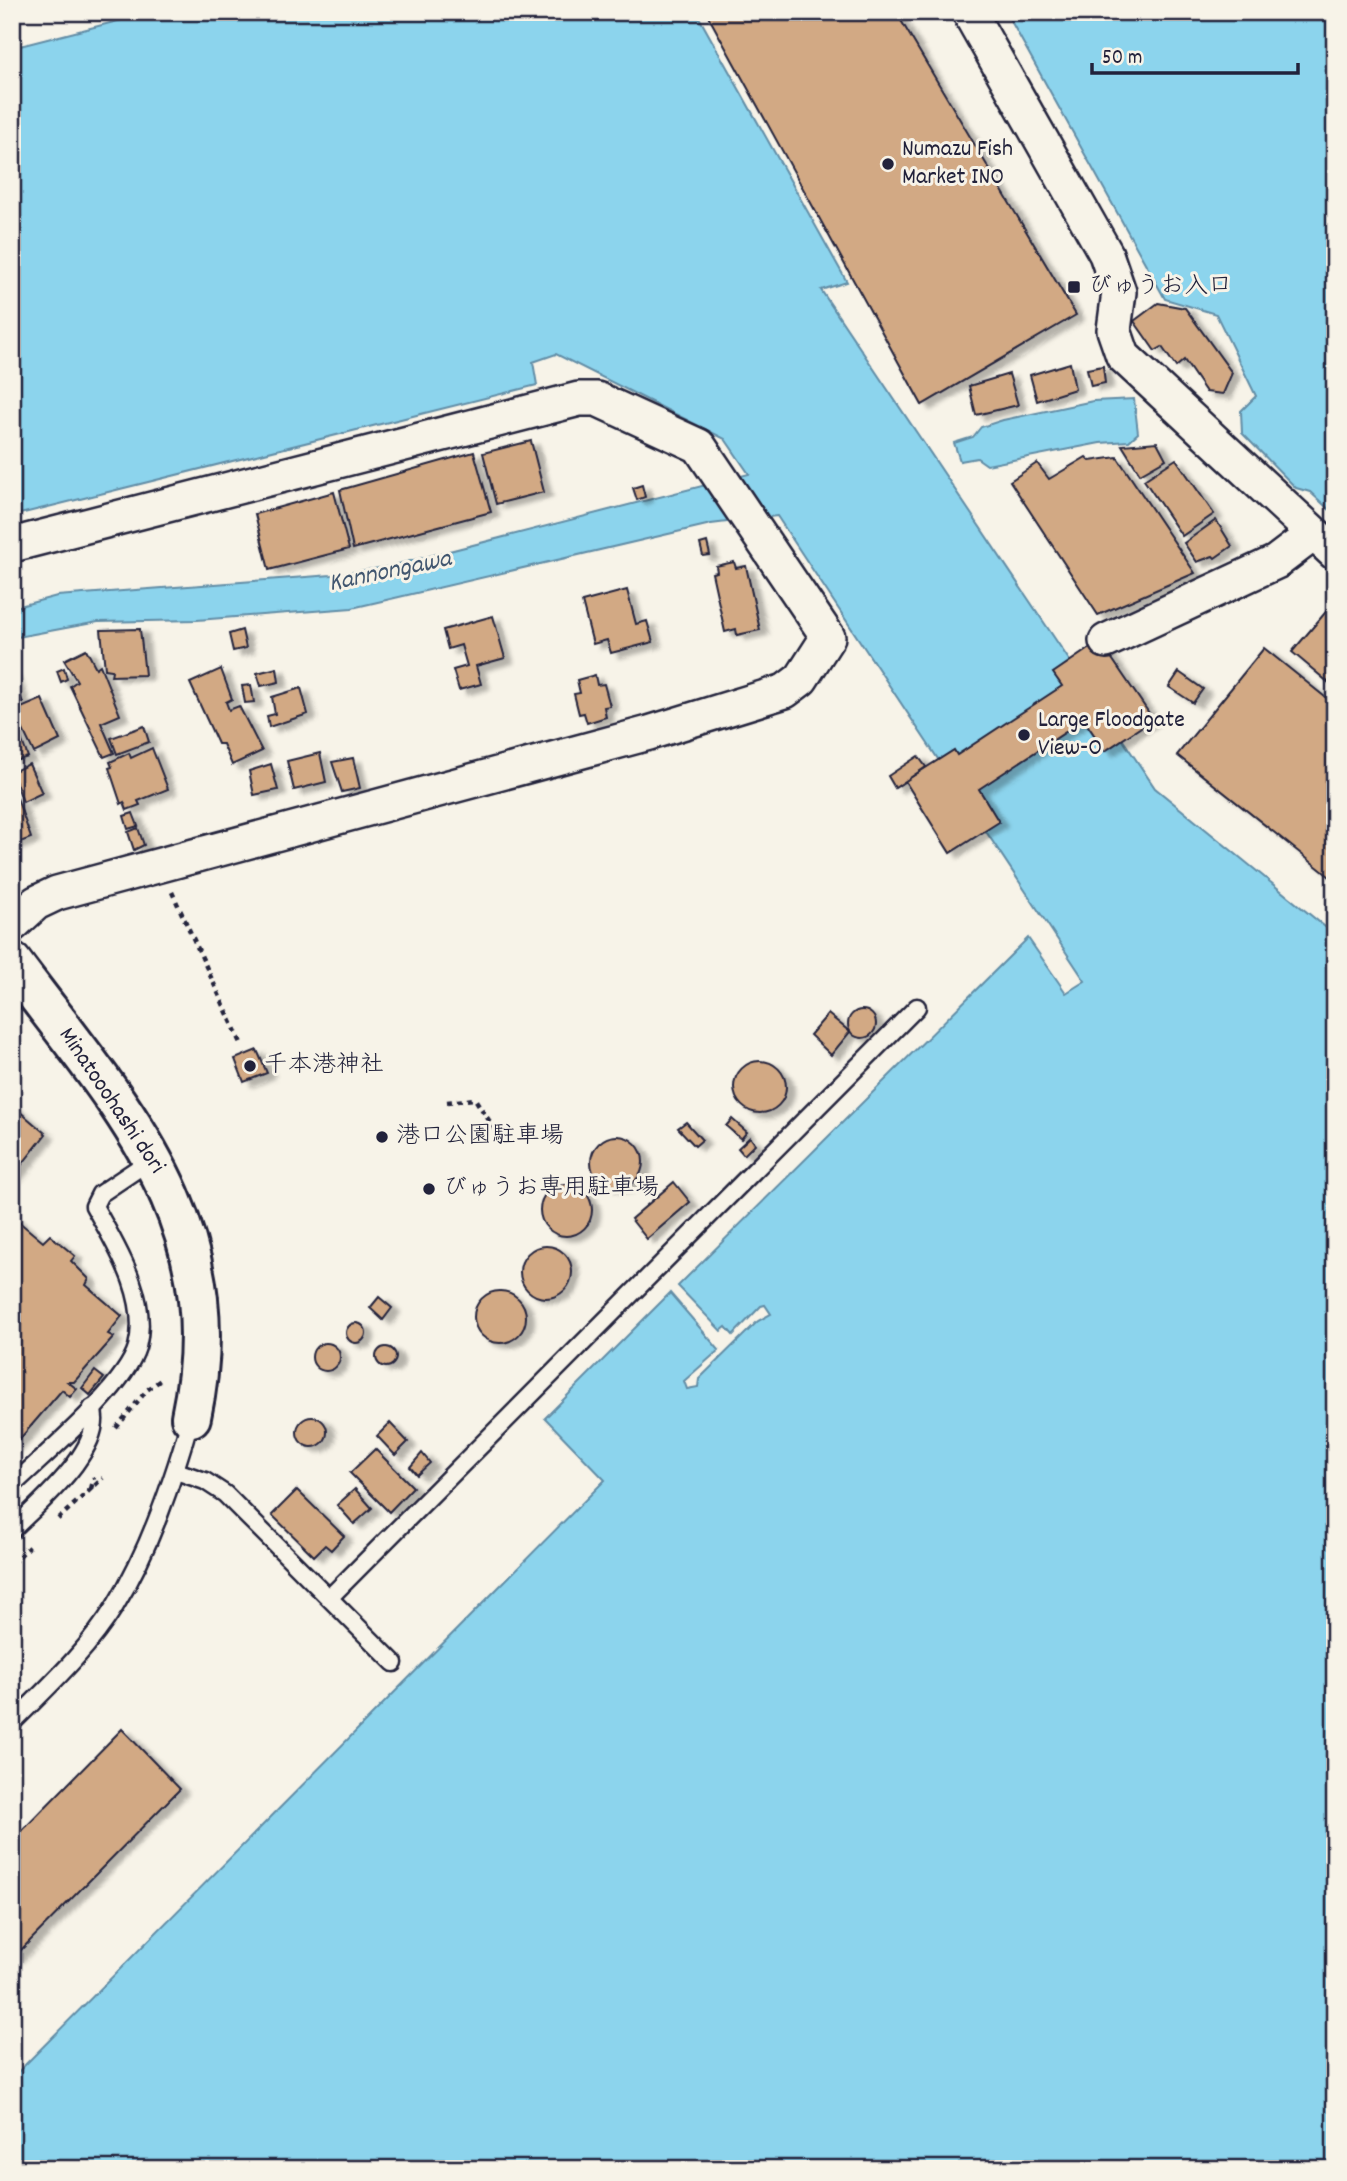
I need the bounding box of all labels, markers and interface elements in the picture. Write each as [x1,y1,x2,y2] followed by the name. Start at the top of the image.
[1092,32,1298,76] scale bar
[1102,44,1142,74] text: 50 m
[902,133,1013,195] place label: Numazu Fish Market INO
[880,156,896,172] marker: Numazu Fish Market INO
[1088,270,1232,304] place label: びゅうお入口
[1066,279,1082,295] marker: びゅうお入口
[325,541,456,603] water label: Kannongawa
[1038,704,1185,766] place label: Large Floodgate View-O
[1016,727,1032,743] marker: Large Floodgate View-O
[49,1021,173,1181] street label: Minatooohashi dori
[264,1049,384,1083] place label: 千本港神社
[242,1058,258,1074] marker: 千本港神社
[396,1120,564,1154] place label: 港口公園駐車場
[374,1129,390,1145] marker: 港口公園駐車場
[443,1172,659,1206] place label: びゅうお専用駐車場
[421,1181,437,1197] marker: びゅうお専用駐車場

